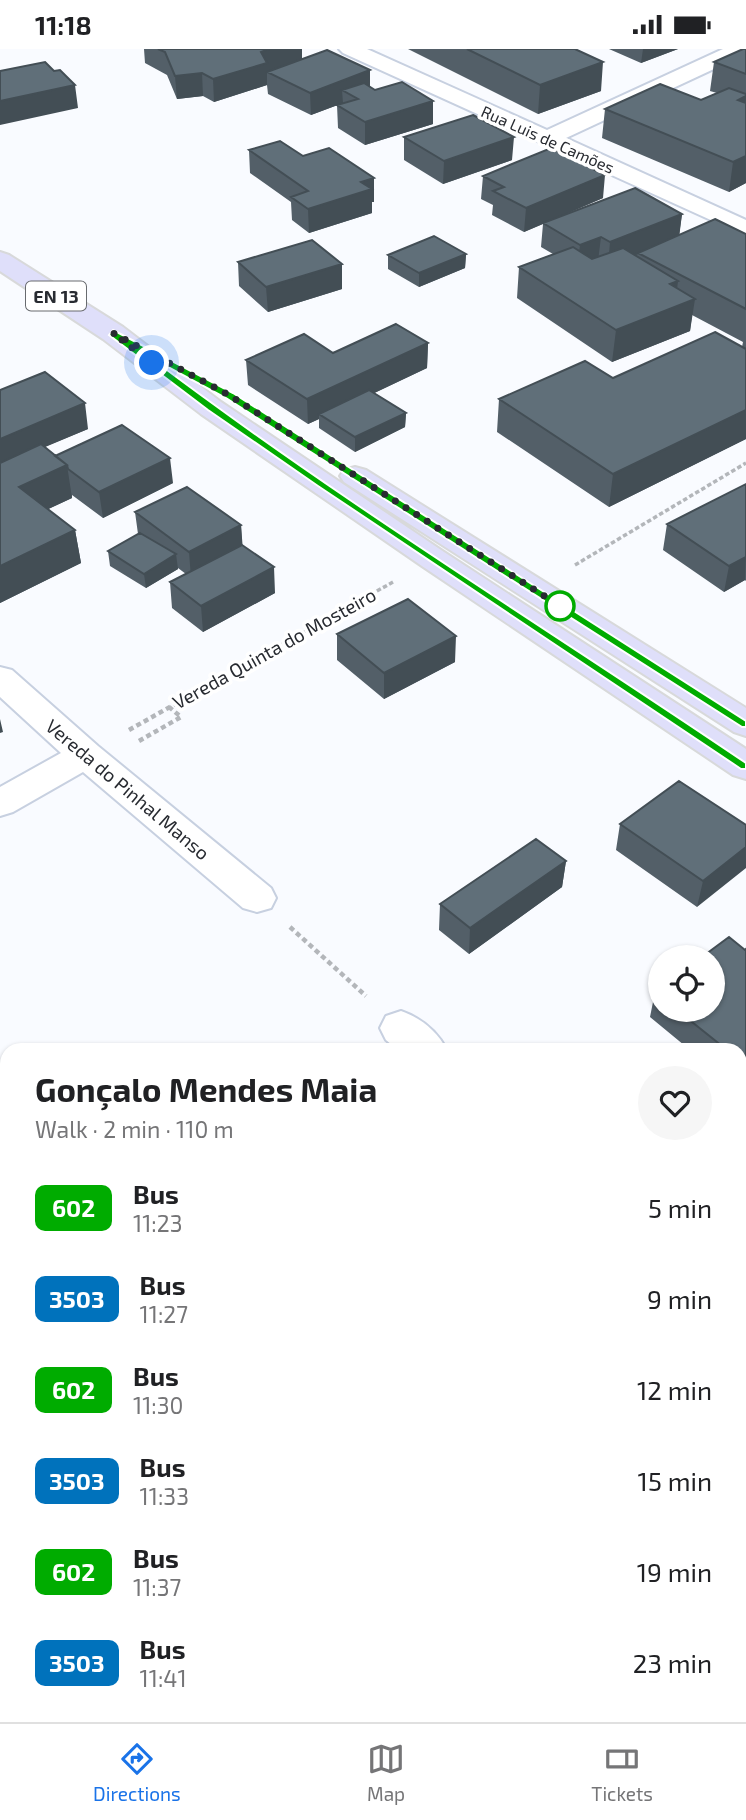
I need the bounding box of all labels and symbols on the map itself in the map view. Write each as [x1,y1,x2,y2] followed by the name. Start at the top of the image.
[479,101,617,177] street label: Rua Luis de Camões
[26,281,86,311] road number: EN 13
[134,345,169,380] your location
[168,582,380,714] street label: Vereda Quinta do Mosteiro
[545,591,575,621] unlabelled marker
[42,714,214,864] street label: Vereda do Pinhal Manso

